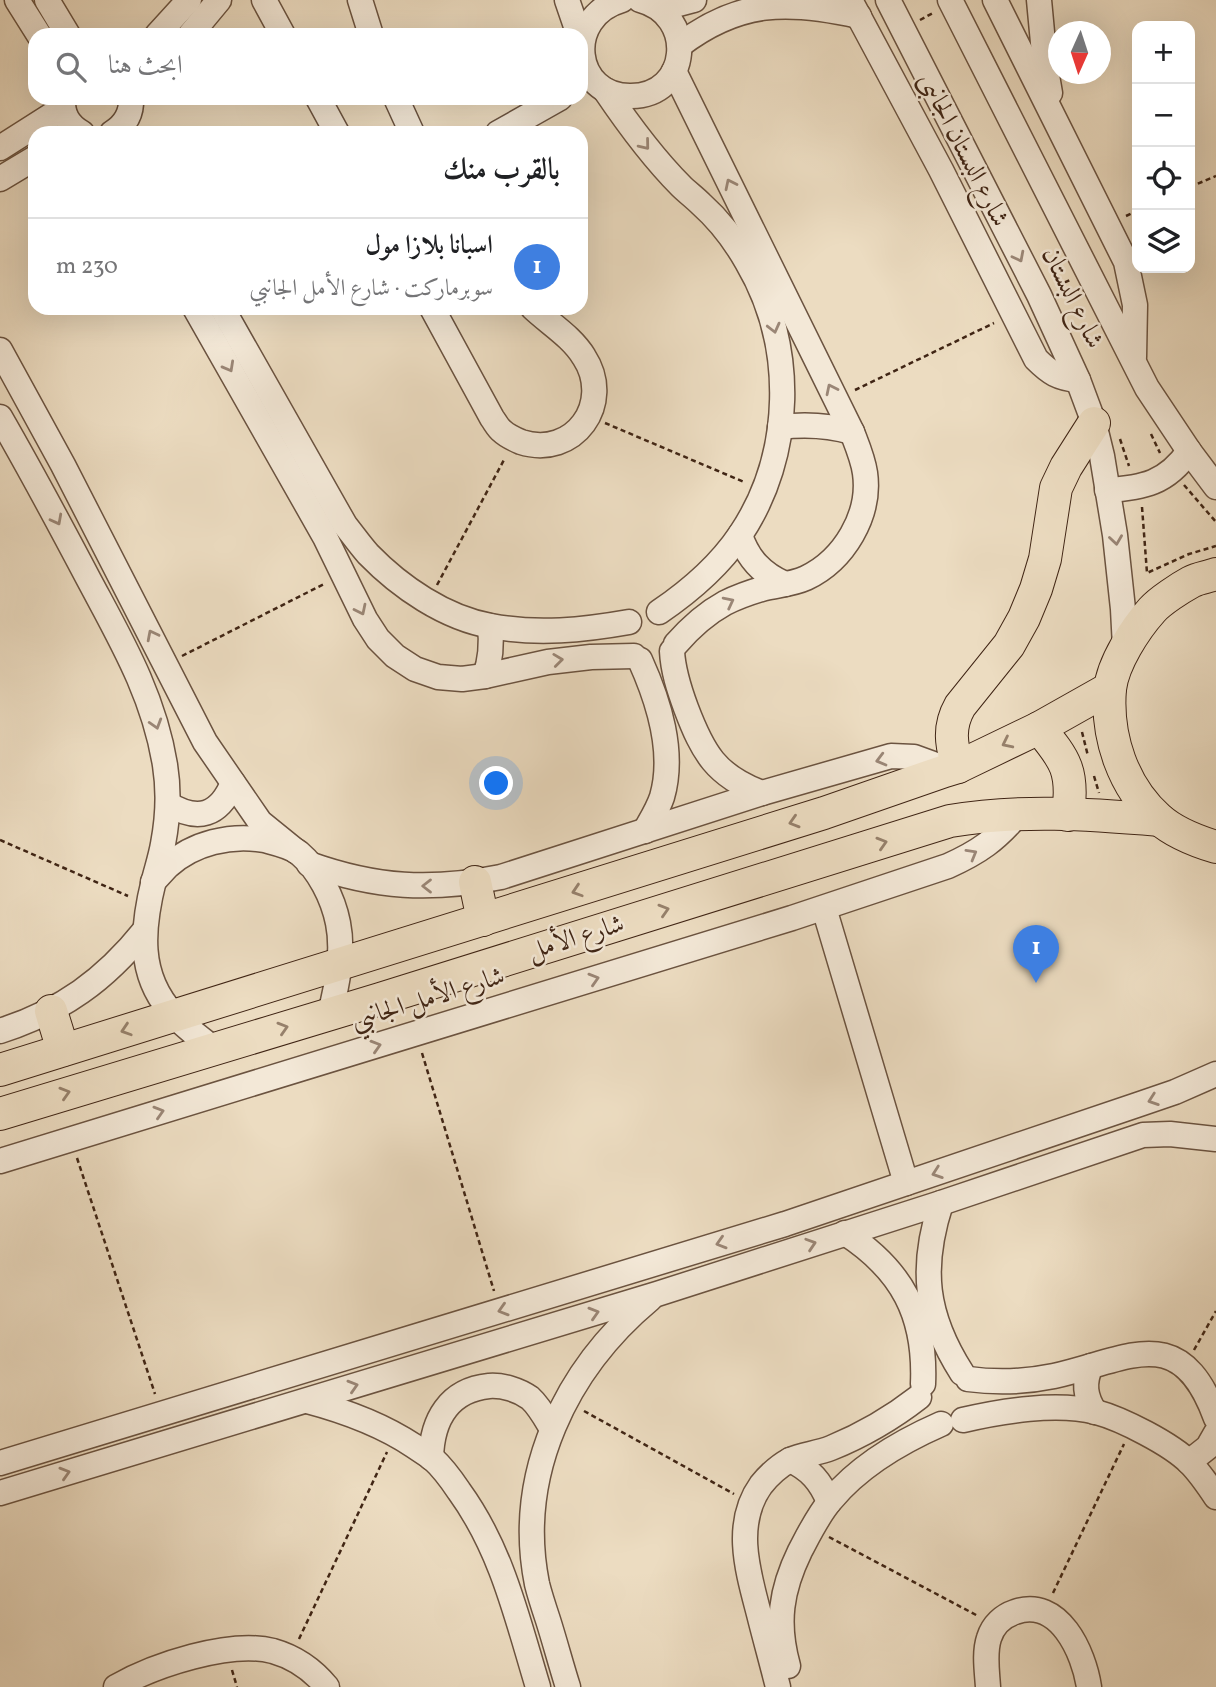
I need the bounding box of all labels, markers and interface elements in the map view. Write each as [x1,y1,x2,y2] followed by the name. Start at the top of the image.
[1048,21,1111,84] north arrow
[1132,21,1195,273] map controls
[1132,21,1195,84] button: +
[28,28,588,105] search box
[52,48,90,86] icon: search
[108,48,183,84] text: ابحث هنا
[907,67,1017,234] street label: شارع البستان الجانبى
[1132,84,1195,147] button: −
[637,137,649,150] one-way arrow
[1132,147,1195,210] button: locate
[443,150,560,192] text: بالقرب منك
[725,179,739,191] one-way arrow
[1132,210,1195,273] button: layers
[365,228,493,264] text: اسبانا بلازا مول
[1030,241,1112,356] street label: شارع البستان
[1011,250,1025,262] one-way arrow
[56,251,118,283] text: 230 m
[532,251,542,283] text: 1
[249,273,493,305] text: سوبرماركت · شارع الأمل الجانبي
[766,322,780,334] one-way arrow
[221,360,234,373] one-way arrow
[825,384,839,396] one-way arrow
[49,512,62,525] one-way arrow
[1108,534,1123,546] one-way arrow
[722,597,734,611] one-way arrow
[353,603,367,615] one-way arrow
[146,630,160,642] one-way arrow
[552,653,564,668] one-way arrow
[148,718,163,730] one-way arrow
[1002,735,1014,749] one-way arrow
[875,751,887,766] one-way arrow
[479,766,513,800] your location
[788,814,800,829] one-way arrow
[875,837,887,851] one-way arrow
[965,849,978,862] one-way arrow
[421,878,432,894] one-way arrow
[571,882,583,897] one-way arrow
[523,904,629,972] street label: شارع الأمل
[658,904,670,919] one-way arrow
[1013,925,1059,983] pin: 1
[346,957,510,1042] street label: شارع الأمل الجانبي
[587,973,600,987] one-way arrow
[120,1021,132,1036] one-way arrow
[277,1021,289,1036] one-way arrow
[370,1039,382,1054] one-way arrow
[59,1087,71,1102] one-way arrow
[1147,1092,1159,1106] one-way arrow
[153,1106,165,1121] one-way arrow
[932,1164,944,1179] one-way arrow
[715,1235,727,1250] one-way arrow
[805,1238,817,1252] one-way arrow
[498,1301,510,1316] one-way arrow
[588,1306,600,1321] one-way arrow
[347,1380,359,1395] one-way arrow
[59,1467,71,1482] one-way arrow

